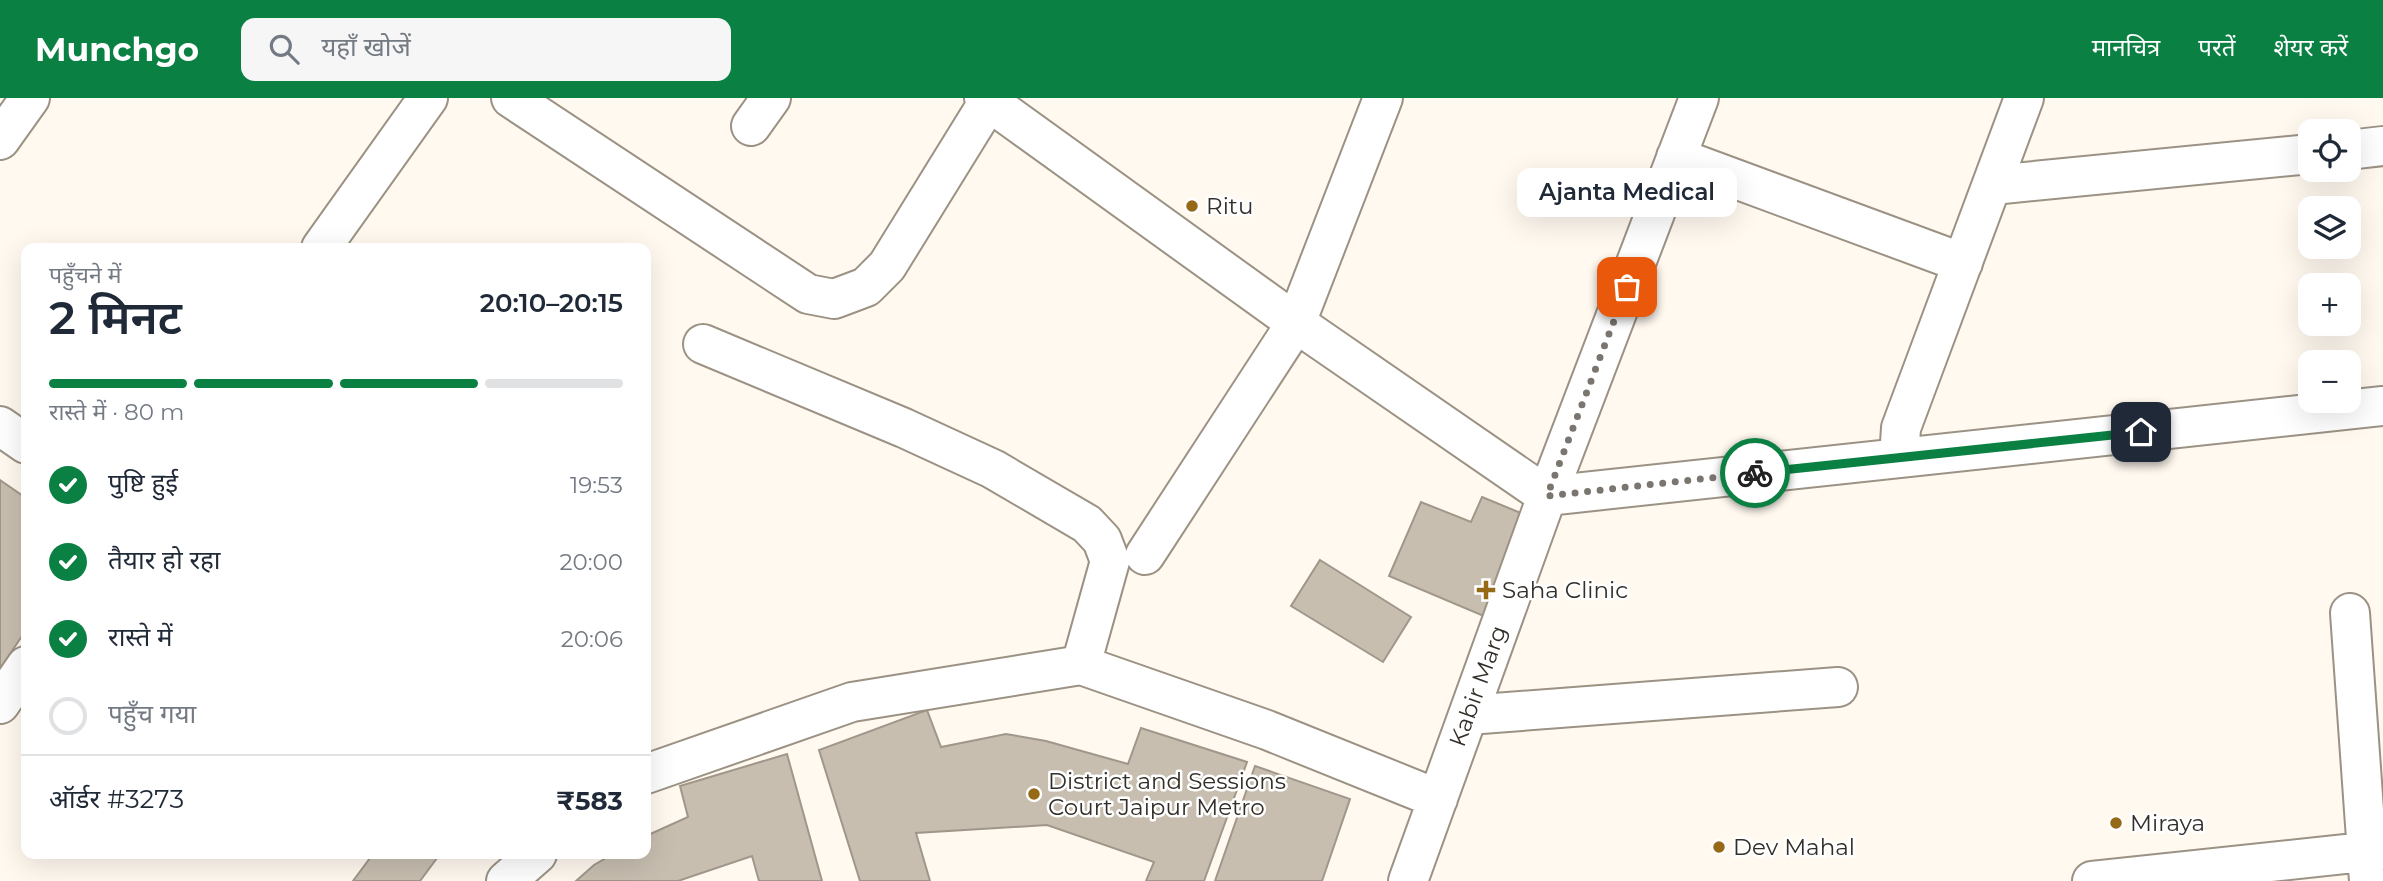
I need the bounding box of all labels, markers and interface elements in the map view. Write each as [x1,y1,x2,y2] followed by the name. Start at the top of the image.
[241,18,731,81] search box
[35,29,199,69] text: Munchgo
[265,30,303,68] icon: search
[321,31,411,63] text: यहाँ खोजें
[2092,33,2160,62] text: मानचित्र
[2198,33,2235,62] text: परतें
[2273,33,2348,62] text: शेयर करें
[2298,119,2361,413] map controls
[2298,119,2361,182] button: locate
[1517,168,1737,217] callout: Ajanta Medical
[1539,178,1715,206] text: Ajanta Medical
[1206,192,1253,220] place label: Ritu
[2298,196,2361,259] button: layers
[1184,198,1200,214] marker: Ritu
[1597,257,1657,317] pin
[49,261,121,289] text: पहुँचने में
[1608,268,1646,306] icon: bag
[2298,273,2361,336] button: +
[480,287,623,319] text: 20:10–20:15
[49,289,182,346] text: 2 मिनट
[2298,350,2361,413] button: −
[49,398,184,426] text: रास्ते में · 80 m
[2111,402,2171,462] pin
[2122,413,2160,451] icon: home
[1720,438,1790,508] courier
[1736,454,1774,492] icon: bike
[49,466,87,504] icon: check
[108,467,178,499] text: पुष्टि हुई
[570,471,623,499] text: 19:53
[49,543,87,581] icon: check
[108,544,221,576] text: तैयार हो रहा
[559,548,623,576] text: 20:00
[1502,576,1628,604] place label: Saha Clinic
[1476,580,1496,600] marker: Saha Clinic
[49,620,87,658] icon: check
[108,621,173,653] text: रास्ते में
[1443,622,1513,750] street label: Kabir Marg
[561,625,623,653] text: 20:06
[108,698,196,730] text: पहुँच गया
[1048,767,1286,821] place label: District and Sessions Court Jaipur Metro
[49,783,184,815] text: ऑर्डर #3273
[556,785,623,817] text: ₹583
[1026,786,1042,802] marker: District and Sessions Court Jaipur Metro
[2130,809,2205,837] place label: Miraya
[2108,815,2124,831] marker: Miraya
[1733,833,1855,861] place label: Dev Mahal
[1711,839,1727,855] marker: Dev Mahal

